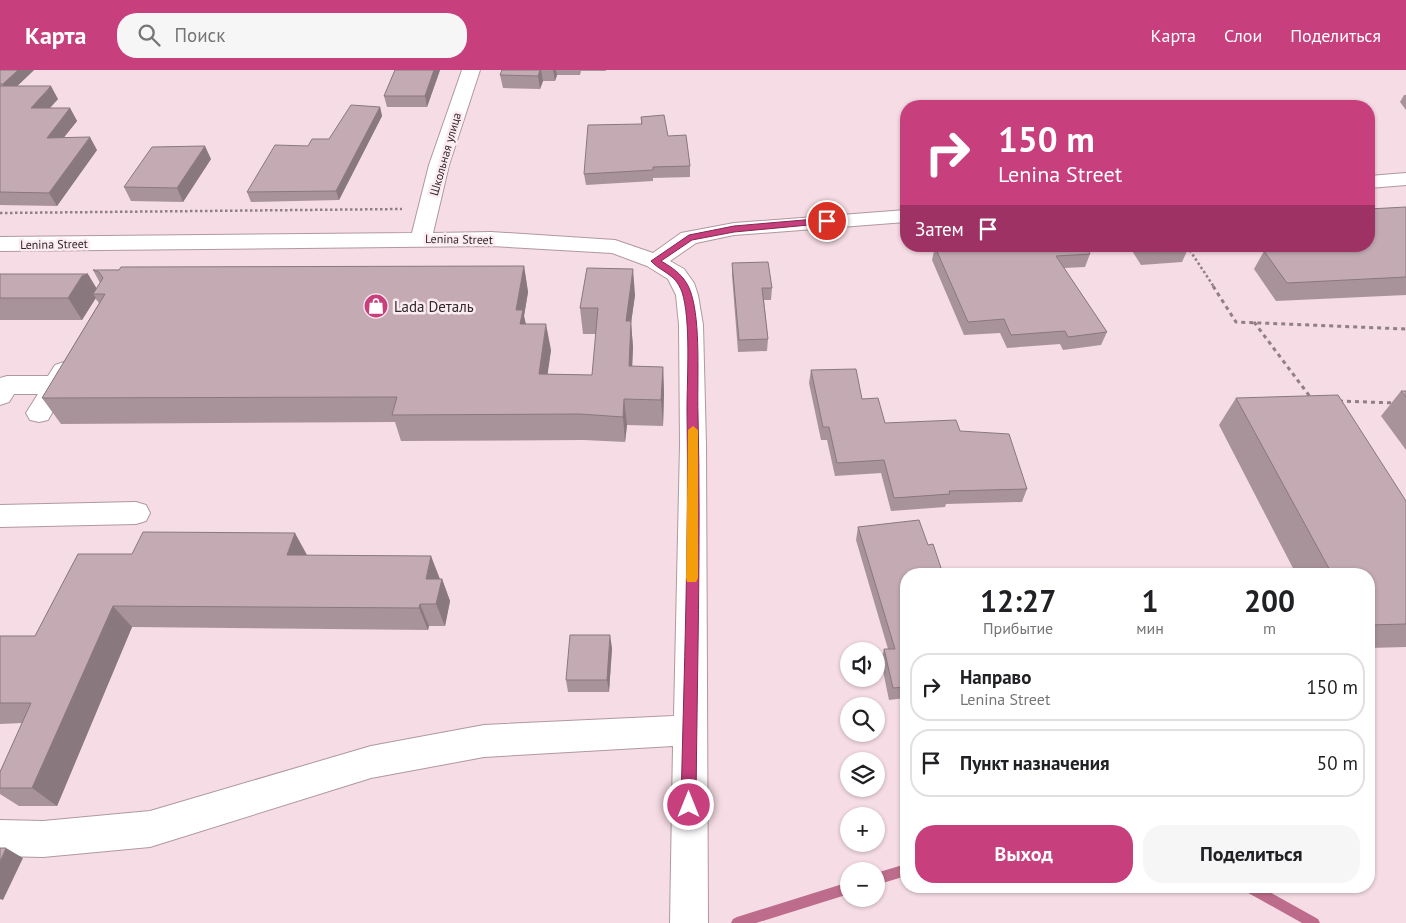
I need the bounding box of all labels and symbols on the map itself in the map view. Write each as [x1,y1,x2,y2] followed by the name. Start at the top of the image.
[426,111,464,197] street label: Школьная улица
[806,200,848,242] pin
[425,231,493,247] street label: Lenina Street
[20,236,88,252] street label: Lenina Street
[363,293,389,319] shop icon: Lada Dеталь
[394,297,474,316] place label: Lada Dеталь
[662,778,714,830] position arrow

